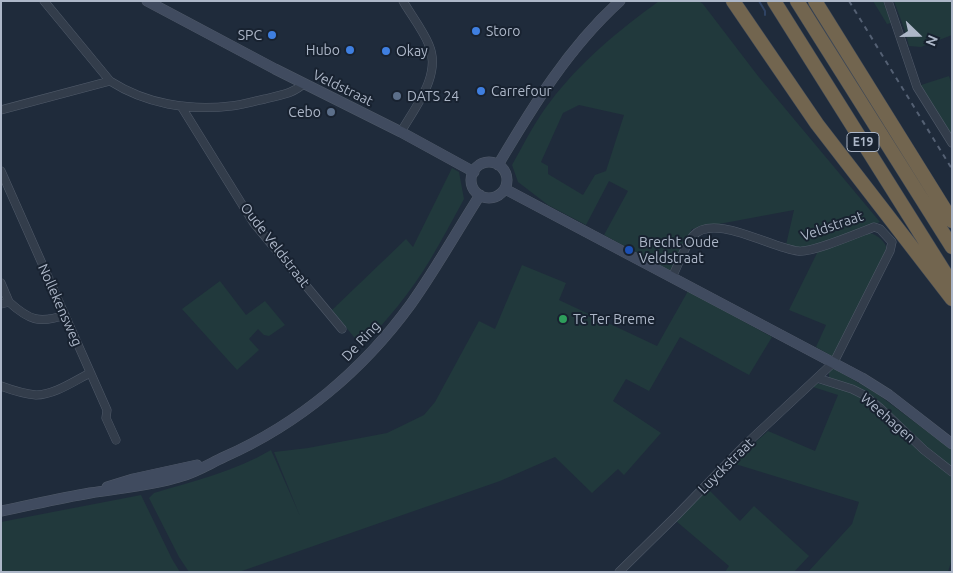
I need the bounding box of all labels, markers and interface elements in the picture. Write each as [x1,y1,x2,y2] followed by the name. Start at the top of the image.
[893,10,943,60] north arrow
[486,23,520,39] place label: Storo
[470,25,482,37] marker: Storo
[238,27,262,43] place label: SPC
[266,29,278,41] marker: SPC
[923,33,941,48] text: N
[306,42,340,58] place label: Hubo
[396,43,428,59] place label: Okay
[344,44,356,56] marker: Hubo
[380,45,392,57] marker: Okay
[310,66,376,110] street label: Veldstraat
[491,83,552,99] place label: Carrefour
[475,85,487,97] marker: Carrefour
[407,88,459,104] place label: DATS 24
[391,90,403,102] marker: DATS 24
[288,104,321,120] place label: Cebo
[325,106,337,118] marker: Cebo
[847,132,879,152] road number: E19
[237,199,313,291] street label: Oude Veldstraat
[799,208,865,244] street label: Veldstraat
[639,234,719,266] place label: Brecht Oude Veldstraat
[623,244,635,256] marker: Brecht Oude Veldstraat
[34,261,86,349] street label: Nollekensweg
[573,311,655,327] place label: Tc Ter Breme
[557,313,569,325] marker: Tc Ter Breme
[338,317,384,365] street label: De Ring
[857,390,919,446] street label: Weehagen
[695,435,757,497] street label: Luyckstraat

